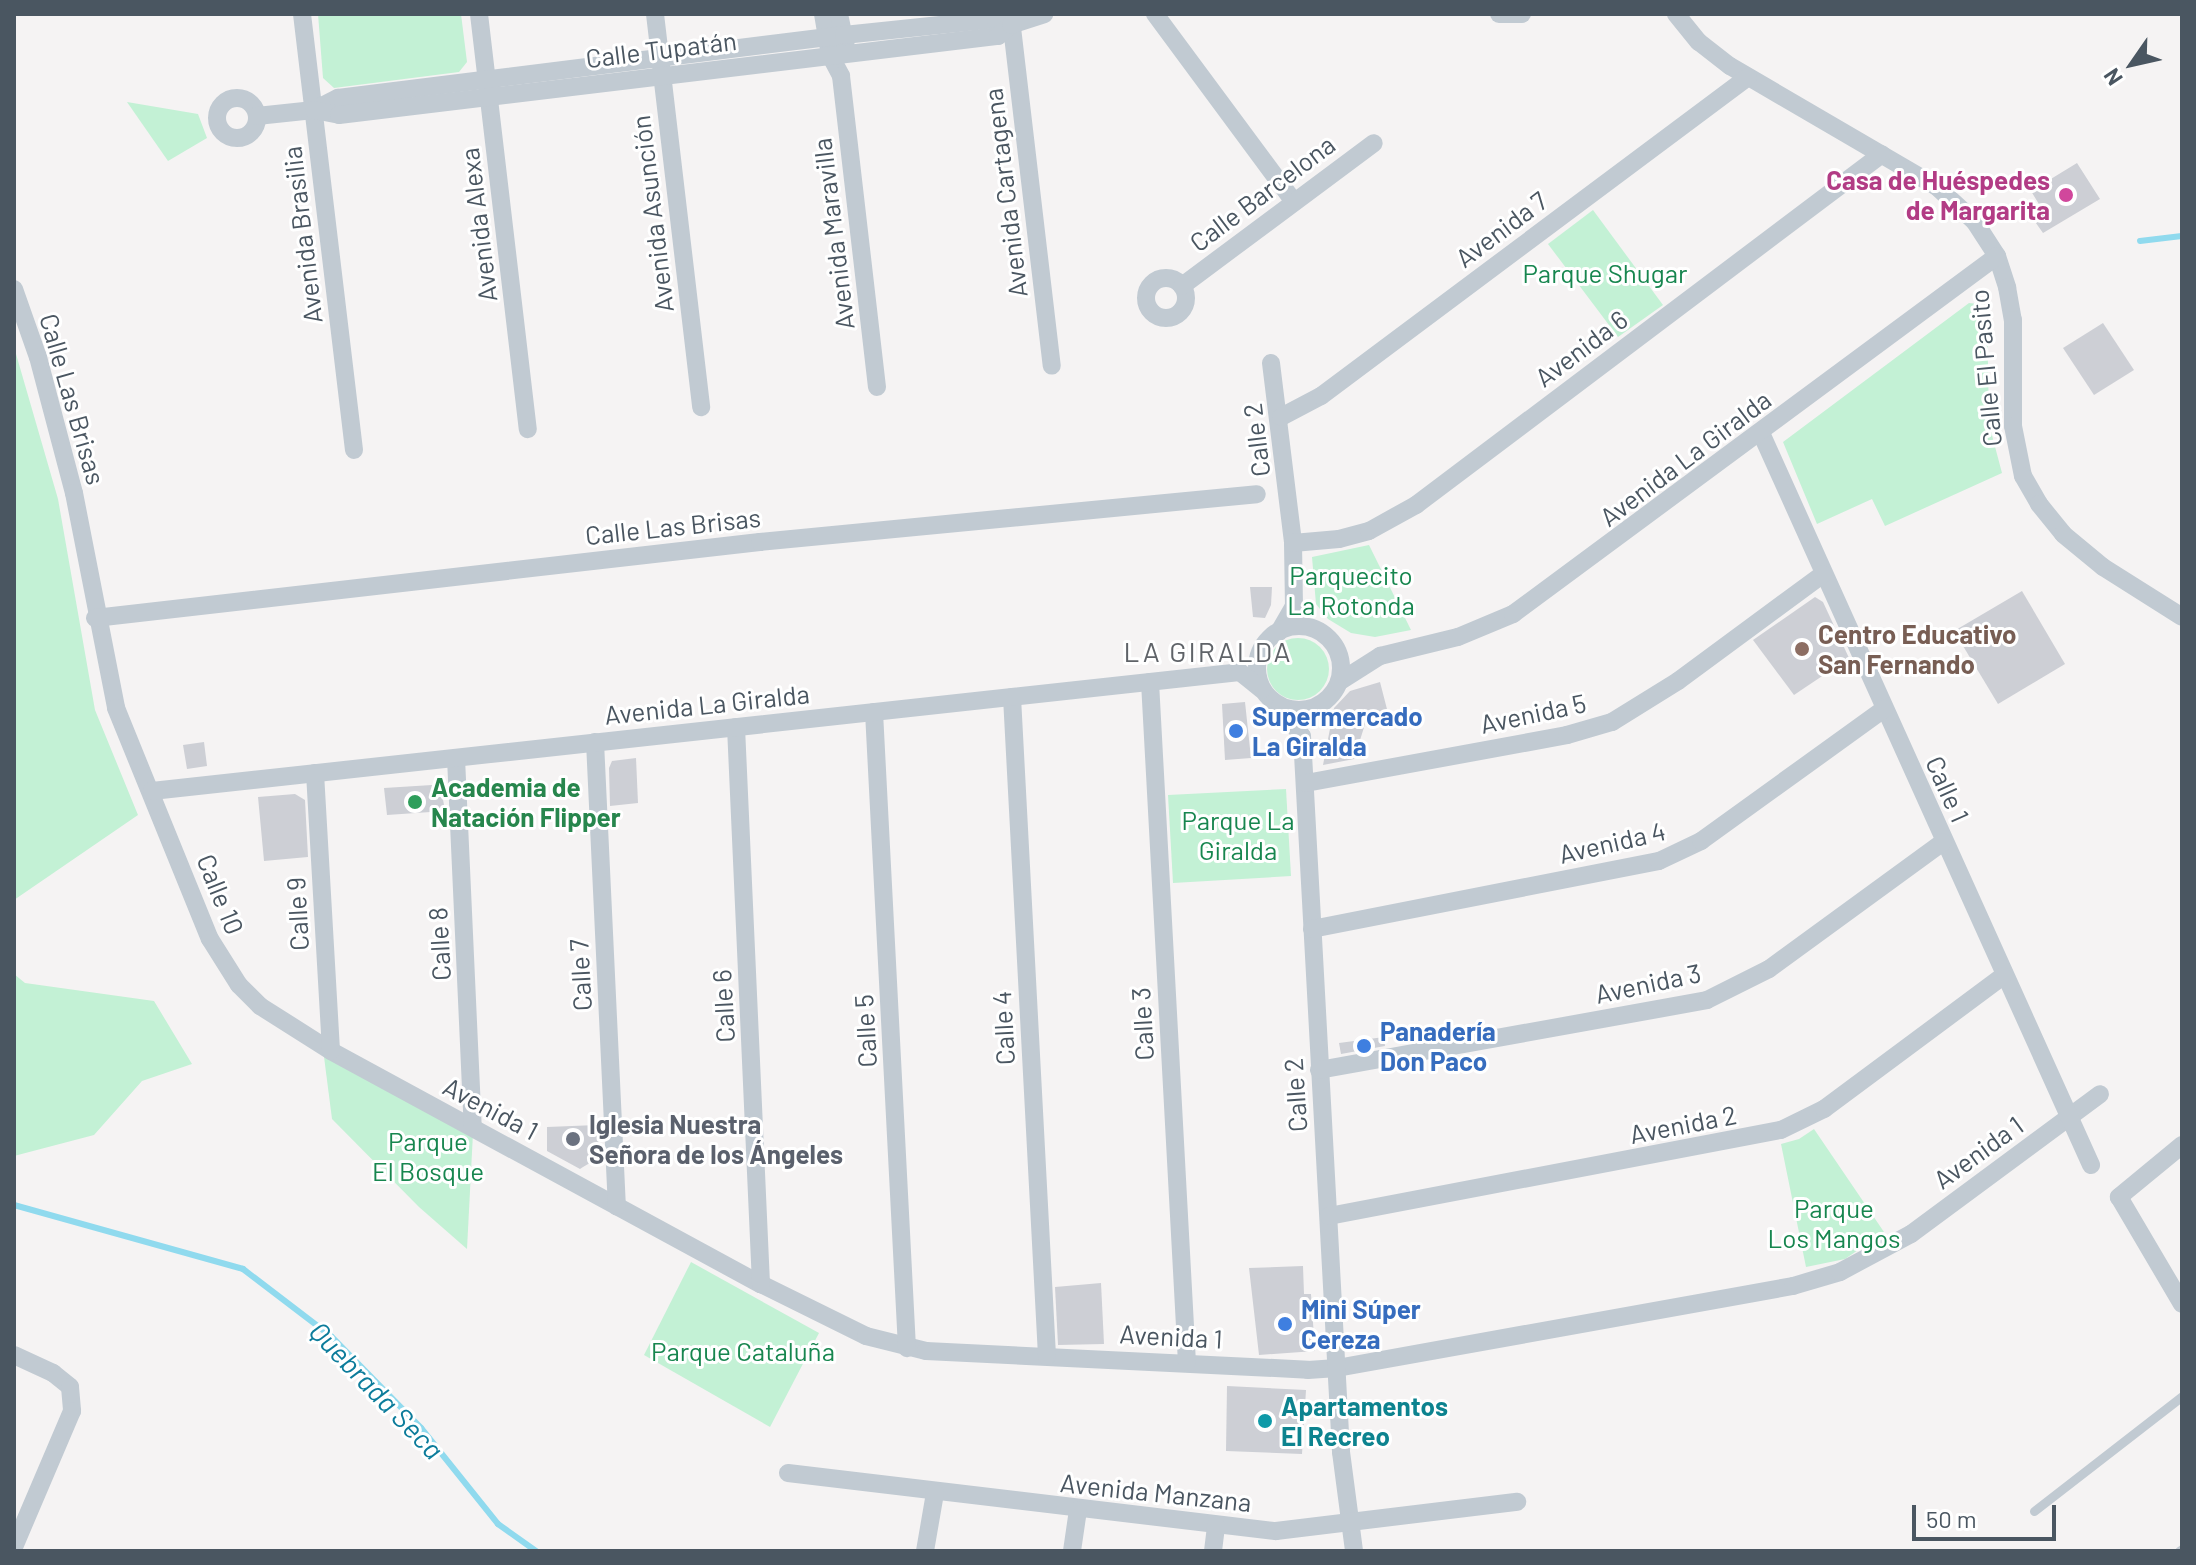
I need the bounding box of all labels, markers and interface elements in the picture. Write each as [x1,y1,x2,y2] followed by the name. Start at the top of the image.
[584,24,738,74] street label: Calle Tupatán
[2092,24,2172,104] north arrow
[2097,64,2127,91] text: N
[977,87,1033,299] street label: Avenida Cartagena
[624,114,680,314] street label: Avenida Asunción
[1183,128,1341,258] street label: Calle Barcelona
[806,136,860,332] street label: Avenida Maravilla
[276,145,328,325] street label: Avenida Brasilia
[453,146,503,304] street label: Avenida Alexa
[1826,164,2050,226] place label: Casa de Huéspedes de Margarita
[1449,185,1553,273] street label: Avenida 7
[2057,186,2075,204] marker: Casa de Huéspedes de Margarita
[1523,257,1687,289] park label: Parque Shugar
[1963,288,2007,448] street label: Calle El Pasito
[1529,303,1633,393] street label: Avenida 6
[34,310,112,488] street label: Calle Las Brisas
[1593,384,1777,532] street label: Avenida La Giralda
[1236,401,1276,479] street label: Calle 2
[584,501,762,551] street label: Calle Las Brisas
[1287,559,1415,620] park label: Parquecito La Rotonda
[1818,618,2017,680] place label: Centro Educativo San Fernando
[1124,634,1292,668] district label: LA GIRALDA
[1793,640,1811,658] marker: Centro Educativo San Fernando
[603,678,811,730] street label: Avenida La Giralda
[1477,687,1589,739] street label: Avenida 5
[1252,700,1423,762] place label: Supermercado La Giralda
[1227,722,1245,740] marker: Supermercado La Giralda
[1920,751,1976,827] street label: Calle 1
[431,771,621,832] place label: Academia de Natación Flipper
[406,793,424,811] marker: Academia de Natación Flipper
[1181,804,1295,866] park label: Parque La Giralda
[1556,815,1668,869] street label: Avenida 4
[191,849,251,939] street label: Calle 10
[279,877,315,951] street label: Calle 9
[421,907,457,981] street label: Calle 8
[563,938,597,1012] street label: Calle 7
[1592,957,1704,1009] street label: Avenida 3
[706,969,740,1043] street label: Calle 6
[1125,987,1159,1061] street label: Calle 3
[985,990,1021,1066] street label: Calle 4
[848,994,882,1068] street label: Calle 5
[1380,1015,1496,1076] place label: Panadería Don Paco
[1355,1037,1373,1055] marker: Panadería Don Paco
[1277,1057,1313,1133] street label: Calle 2
[438,1070,544,1146] street label: Avenida 1
[1627,1098,1739,1150] street label: Avenida 2
[589,1108,843,1170] place label: Iglesia Nuestra Señora de los Ángeles
[1927,1109,2029,1195] street label: Avenida 1
[372,1125,484,1186] park label: Parque El Bosque
[564,1130,582,1148] marker: Iglesia Nuestra Señora de los Ángeles
[1767,1192,1901,1254] park label: Parque Los Mangos
[1301,1293,1421,1354] place label: Mini Súper Cereza
[303,1314,451,1466] water label: Quebrada Seca
[1276,1315,1294,1333] marker: Mini Súper Cereza
[1119,1318,1223,1354] street label: Avenida 1
[651,1335,835,1367] park label: Parque Cataluña
[1281,1390,1448,1452] place label: Apartamentos El Recreo
[1256,1412,1274,1430] marker: Apartamentos El Recreo
[1059,1466,1253,1518] street label: Avenida Manzana
[1916,1489,2060,1539] scale bar
[1926,1504,1977,1533] text: 50 m

